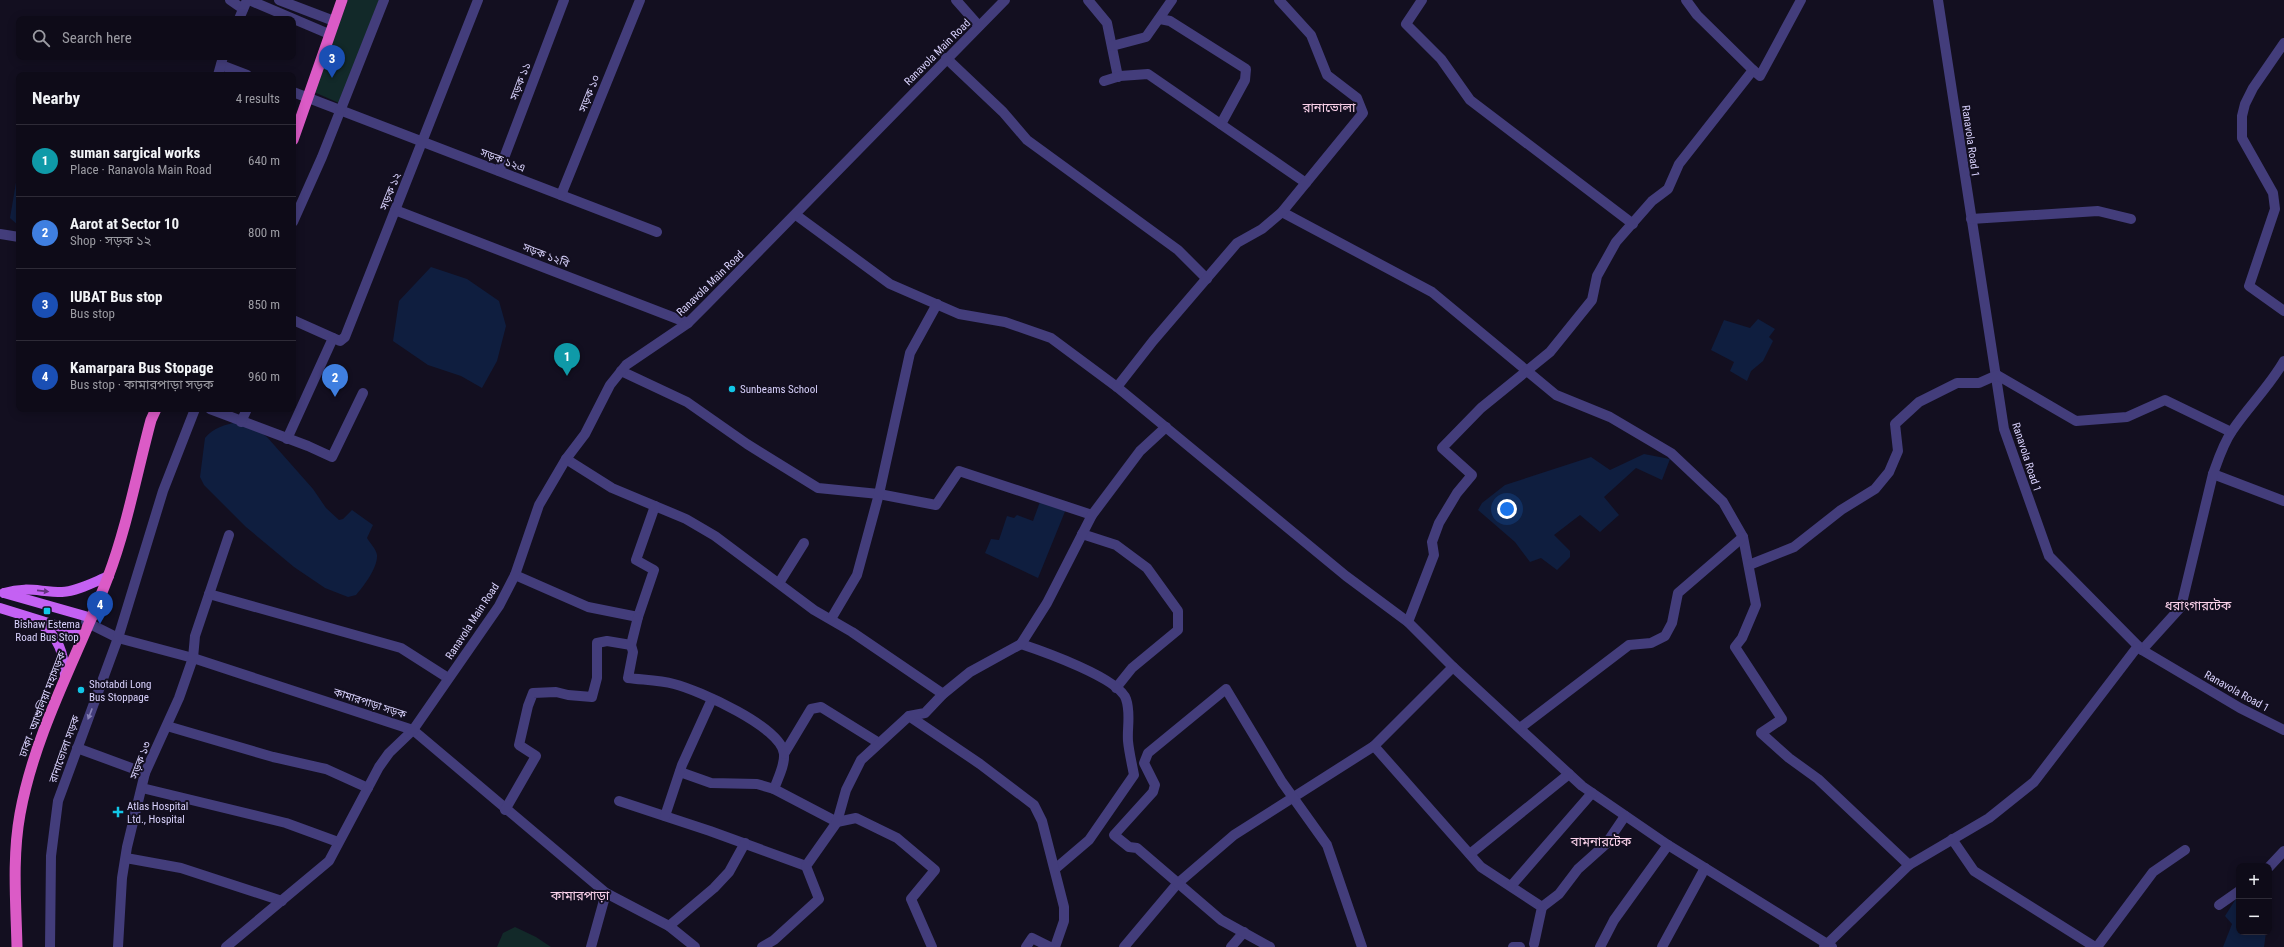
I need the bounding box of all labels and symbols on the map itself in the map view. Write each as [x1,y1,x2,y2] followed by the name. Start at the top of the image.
[902,17,973,88] street label: Ranavola Main Road
[319,45,345,78] pin: 3
[507,61,534,103] street label: সড়ক ১১
[576,73,603,115] street label: সড়ক ১০
[1302,100,1356,115] district label: রানাভোলা
[1959,104,1982,178] street label: Ranavola Road 1
[478,146,527,175] street label: সড়ক ১২এ
[377,170,404,213] street label: সড়ক ১২
[520,240,571,270] street label: সড়ক ১২বি
[674,248,747,319] street label: Ranavola Main Road
[554,343,580,376] pin: 1
[322,364,348,397] pin: 2
[740,383,818,396] place label: Sunbeams School
[727,384,737,394] marker: Sunbeams School
[2009,421,2044,493] street label: Ranavola Road 1
[1497,499,1517,519] your location
[443,581,502,662] street label: Ranavola Main Road
[37,587,49,594] one-way arrow
[87,591,113,624] pin: 4
[2165,598,2232,613] district label: ধরাংগারটেক
[42,606,52,616] marker: Bishaw Estema Road Bus Stop
[14,618,80,644] place label: Bishaw Estema Road Bus Stop
[16,649,69,760] street label: ঢাকা - আশুলিয়া মহাসড়ক
[2202,668,2271,715] street label: Ranavola Road 1
[89,678,152,704] place label: Shotabdi Long Bus Stoppage
[76,685,86,695] marker: Shotabdi Long Bus Stoppage
[331,685,408,721] street label: কামারপাড়া সড়ক
[86,708,92,720] one-way arrow
[46,714,83,786] street label: রানাভোলা সড়ক
[127,739,154,782] street label: সড়ক ১৩
[127,800,188,826] place label: Atlas Hospital Ltd., Hospital
[112,806,124,818] marker: Atlas Hospital Ltd., Hospital
[1570,834,1632,849] district label: বামনারটেক
[550,888,610,903] district label: কামারপাড়া

